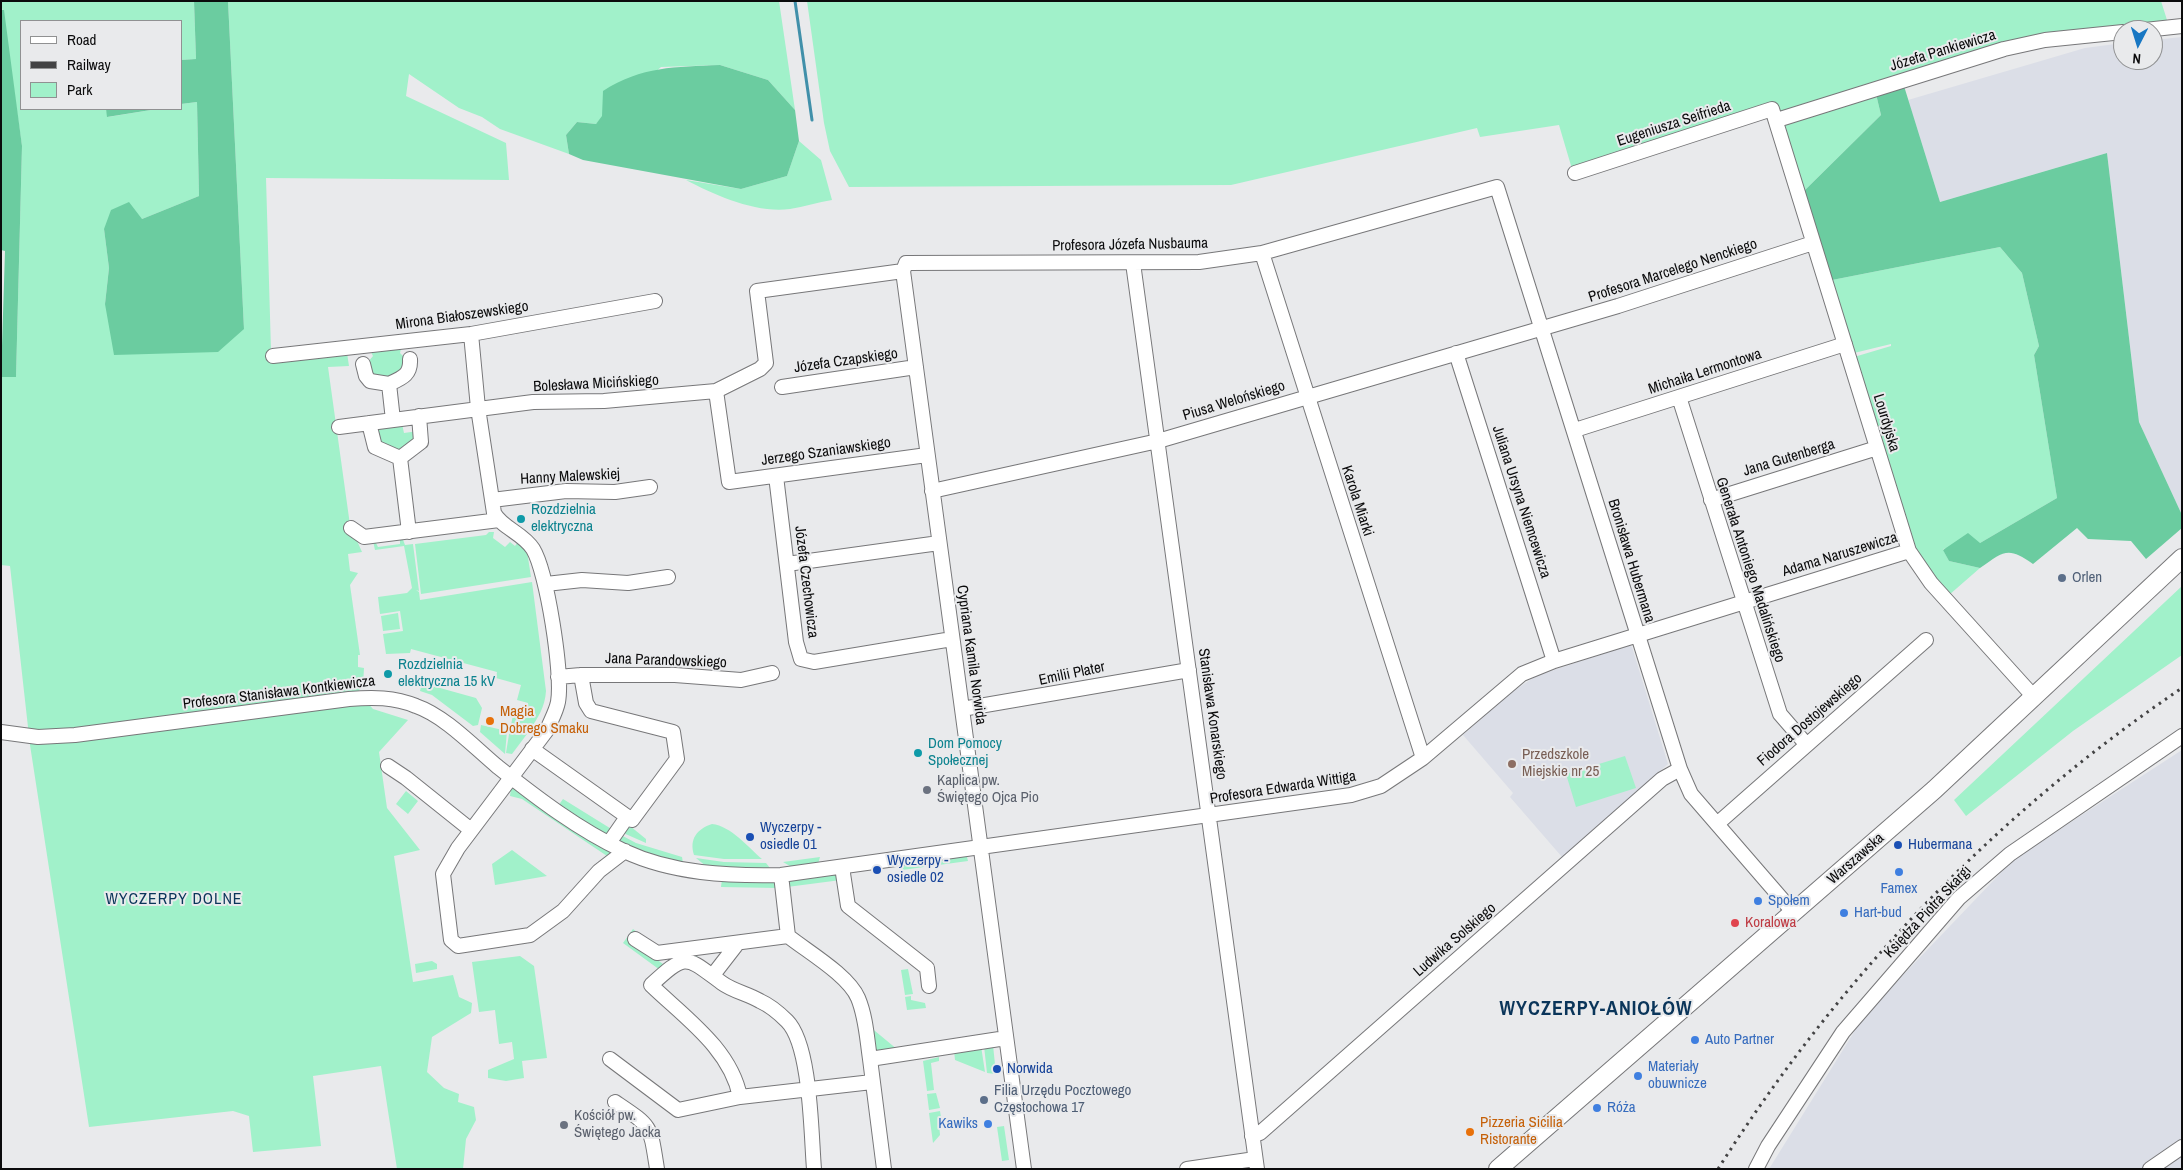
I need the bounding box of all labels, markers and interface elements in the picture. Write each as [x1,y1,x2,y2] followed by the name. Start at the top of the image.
[20,20,182,110] legend
[2113,20,2163,70] north arrow
[1888,26,1998,76] street label: Józefa Pankiewicza
[67,29,96,50] text: Road
[2132,50,2142,68] text: N
[67,54,111,75] text: Railway
[67,79,92,100] text: Park
[1615,97,1733,151] street label: Eugeniusza Seifrieda
[1052,235,1208,255] street label: Profesora Józefa Nusbauma
[1586,235,1760,307] street label: Profesora Marcelego Nenckiego
[394,298,530,334] street label: Mirona Białoszewskiego
[793,345,899,377] street label: Józefa Czapskiego
[1646,345,1764,399] street label: Michaiła Lermontowa
[533,372,659,396] street label: Bolesława Micińskiego
[1181,377,1287,425] street label: Piusa Welońskiego
[1869,392,1903,454] street label: Lourdyjska
[1488,423,1554,581] street label: Juliana Ursyna Niemcewicza
[760,434,892,470] street label: Jerzego Szaniawskiego
[1741,435,1837,481] street label: Jana Gutenberga
[1337,463,1377,539] street label: Karola Miarki
[520,465,620,489] street label: Hanny Malewskiej
[1712,475,1788,665] street label: Generała Antoniego Madalińskiego
[1604,497,1658,625] street label: Bronisława Hubermana
[531,501,596,536] place label: Rozdzielnia elektryczna
[515,513,527,525] marker: Rozdzielnia elektryczna
[790,525,822,639] street label: Józefa Czechowicza
[1780,529,1900,581] street label: Adama Naruszewicza
[2072,569,2102,587] place label: Orlen
[2056,572,2068,584] marker: Orlen
[952,584,990,726] street label: Cypriana Kamila Norwida
[1194,647,1230,781] street label: Stanisława Konarskiego
[605,650,727,672] street label: Jana Parandowskiego
[398,656,495,691] place label: Rozdzielnia elektryczna 15 kV
[1037,658,1107,690] street label: Emilii Plater
[382,668,394,680] marker: Rozdzielnia elektryczna 15 kV
[1754,670,1866,770] street label: Fiodora Dostojewskiego
[182,672,376,714] street label: Profesora Stanisława Kontkiewicza
[500,703,589,738] place label: Magia Dobrego Smaku
[484,715,496,727] marker: Magia Dobrego Smaku
[928,735,1002,770] place label: Dom Pomocy Społecznej
[1522,746,1599,781] place label: Przedszkole Miejskie nr 25
[912,747,924,759] marker: Dom Pomocy Społecznej
[1506,758,1518,770] marker: Przedszkole Miejskie nr 25
[1209,768,1357,808] street label: Profesora Edwarda Wittiga
[937,772,1039,807] place label: Kaplica pw. Świętego Ojca Pio
[921,784,933,796] marker: Kaplica pw. Świętego Ojca Pio
[760,819,821,854] place label: Wyczerpy - osiedle 01
[1824,829,1888,889] street label: Warszawska
[744,831,756,843] marker: Wyczerpy - osiedle 01
[1908,836,1972,854] place label: Hubermana
[1892,839,1904,851] marker: Hubermana
[887,852,948,887] place label: Wyczerpy - osiedle 02
[1881,862,1975,962] street label: Księdza Piotra Skargi
[871,864,883,876] marker: Wyczerpy - osiedle 02
[1893,866,1905,878] marker: Famex
[1881,880,1917,898] place label: Famex
[104,890,244,910] district label: WYCZERPY DOLNE
[1768,892,1810,910] place label: Społem
[1752,895,1764,907] marker: Społem
[1410,899,1500,981] street label: Ludwika Solskiego
[1854,904,1902,922] place label: Hart-bud
[1838,907,1850,919] marker: Hart-bud
[1745,914,1796,932] place label: Koralowa
[1729,917,1741,929] marker: Koralowa
[1498,998,1694,1022] district label: WYCZERPY-ANIOŁÓW
[1705,1031,1774,1049] place label: Auto Partner
[1689,1034,1701,1046] marker: Auto Partner
[1648,1058,1707,1093] place label: Materiały obuwnicze
[1007,1060,1053,1078] place label: Norwida
[991,1063,1003,1075] marker: Norwida
[1632,1070,1644,1082] marker: Materiały obuwnicze
[994,1082,1131,1117] place label: Filia Urzędu Pocztowego Częstochowa 17
[978,1094,990,1106] marker: Filia Urzędu Pocztowego Częstochowa 17
[1607,1099,1636,1117] place label: Róża
[1591,1102,1603,1114] marker: Róża
[574,1107,661,1142] place label: Kościół pw. Świętego Jacka
[1480,1114,1563,1149] place label: Pizzeria Sicilia Ristorante
[938,1115,978,1133] place label: Kawiks
[982,1118,994,1130] marker: Kawiks
[558,1119,570,1131] marker: Kościół pw. Świętego Jacka
[1464,1126,1476,1138] marker: Pizzeria Sicilia Ristorante

